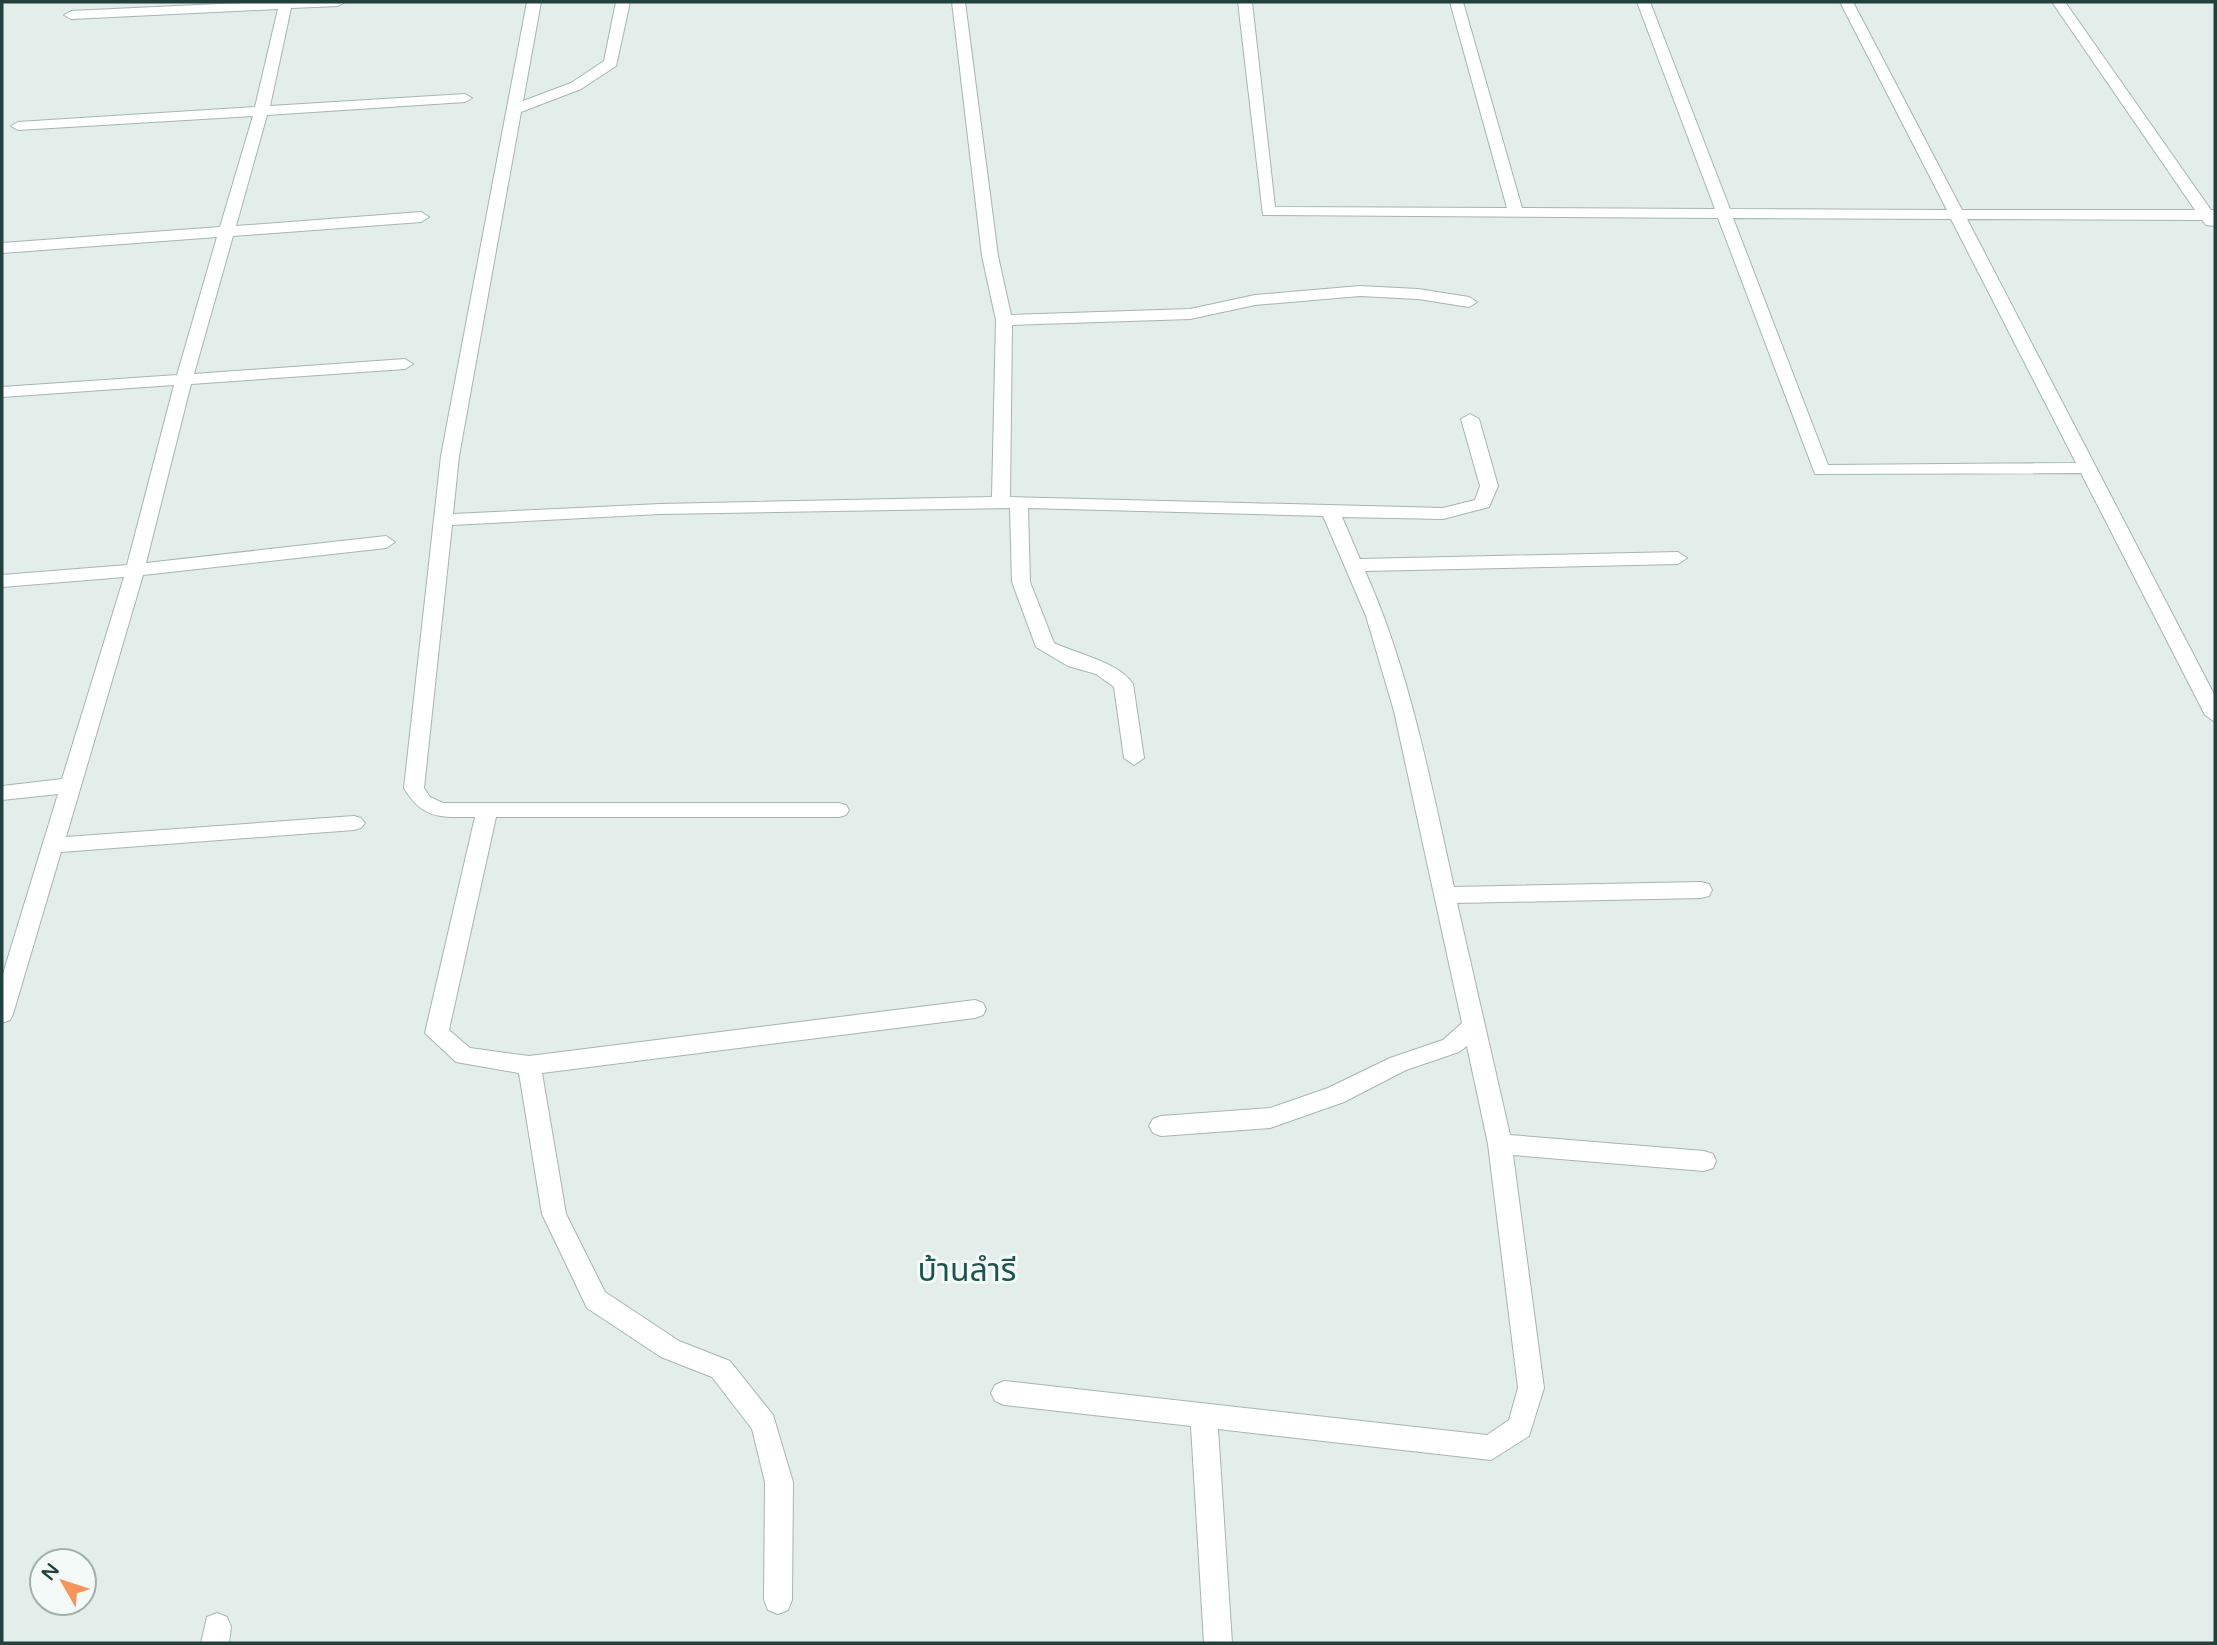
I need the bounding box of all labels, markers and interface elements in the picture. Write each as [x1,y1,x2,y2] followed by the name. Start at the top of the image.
[918,1252,1016,1290] district label: บ้านลำรี
[28,1547,98,1617] north arrow
[37,1559,64,1585] text: N

